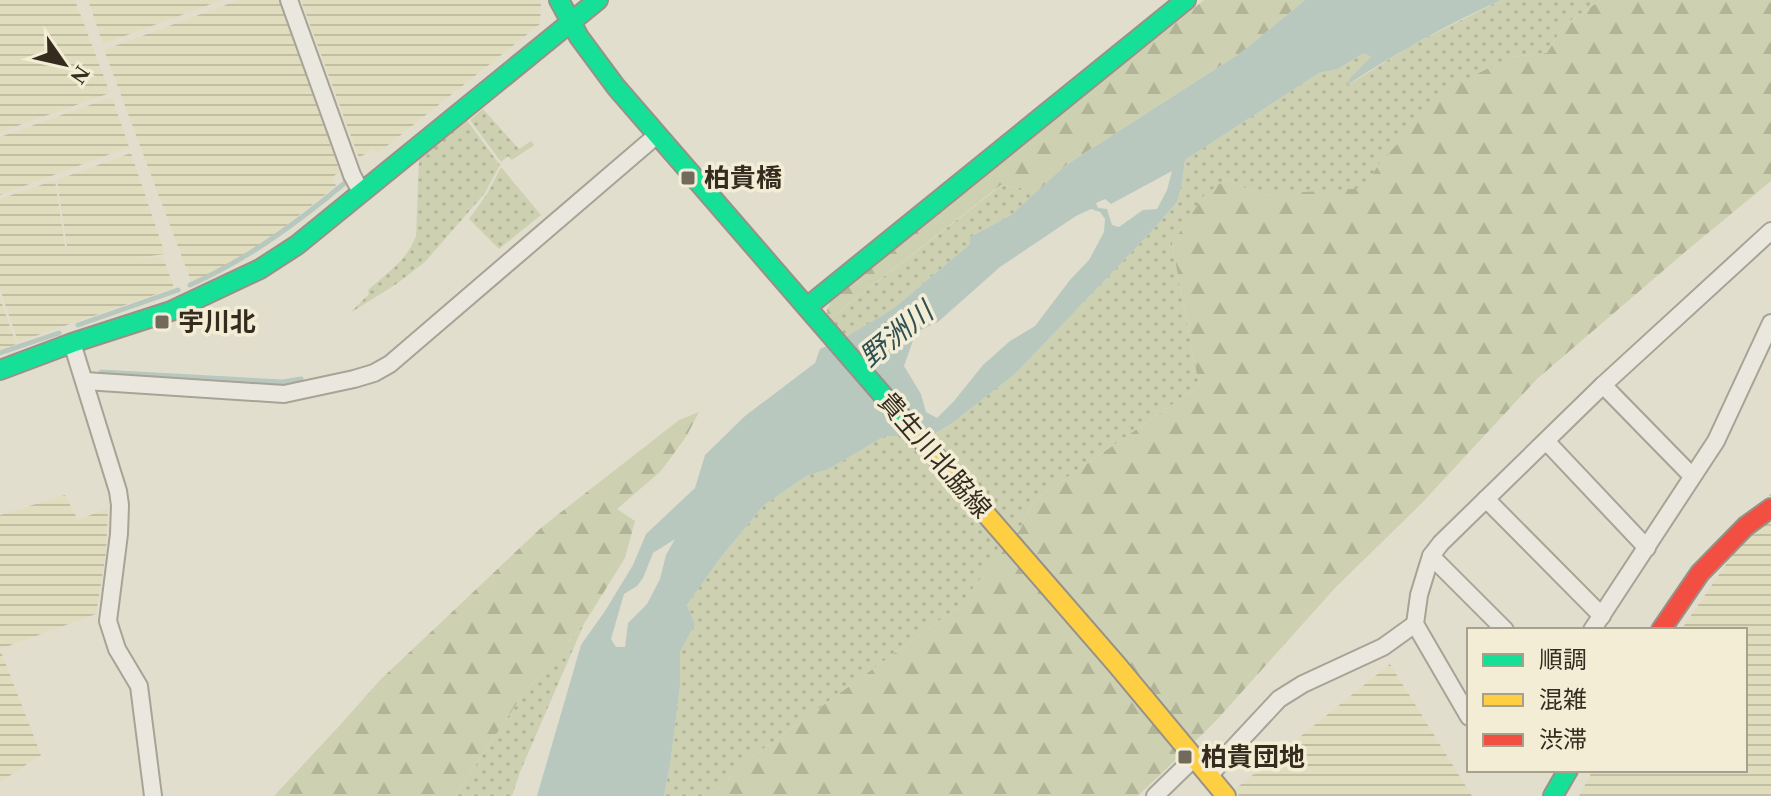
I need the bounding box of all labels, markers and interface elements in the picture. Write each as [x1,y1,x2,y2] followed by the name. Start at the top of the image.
[24,24,104,104] north arrow
[65,61,95,89] text: N
[704,164,782,193] place label: 柏貴橋
[679,169,697,187] marker: 柏貴橋
[854,294,941,373] water label: 野洲川
[178,308,256,337] place label: 宇川北
[153,313,171,331] marker: 宇川北
[873,387,997,524] street label: 貴生川北脇線
[1467,628,1747,772] legend
[1539,647,1587,673] text: 順調
[1539,687,1587,713] text: 混雑
[1539,727,1587,753] text: 渋滞
[1201,743,1305,772] place label: 柏貴団地
[1176,748,1194,766] marker: 柏貴団地

